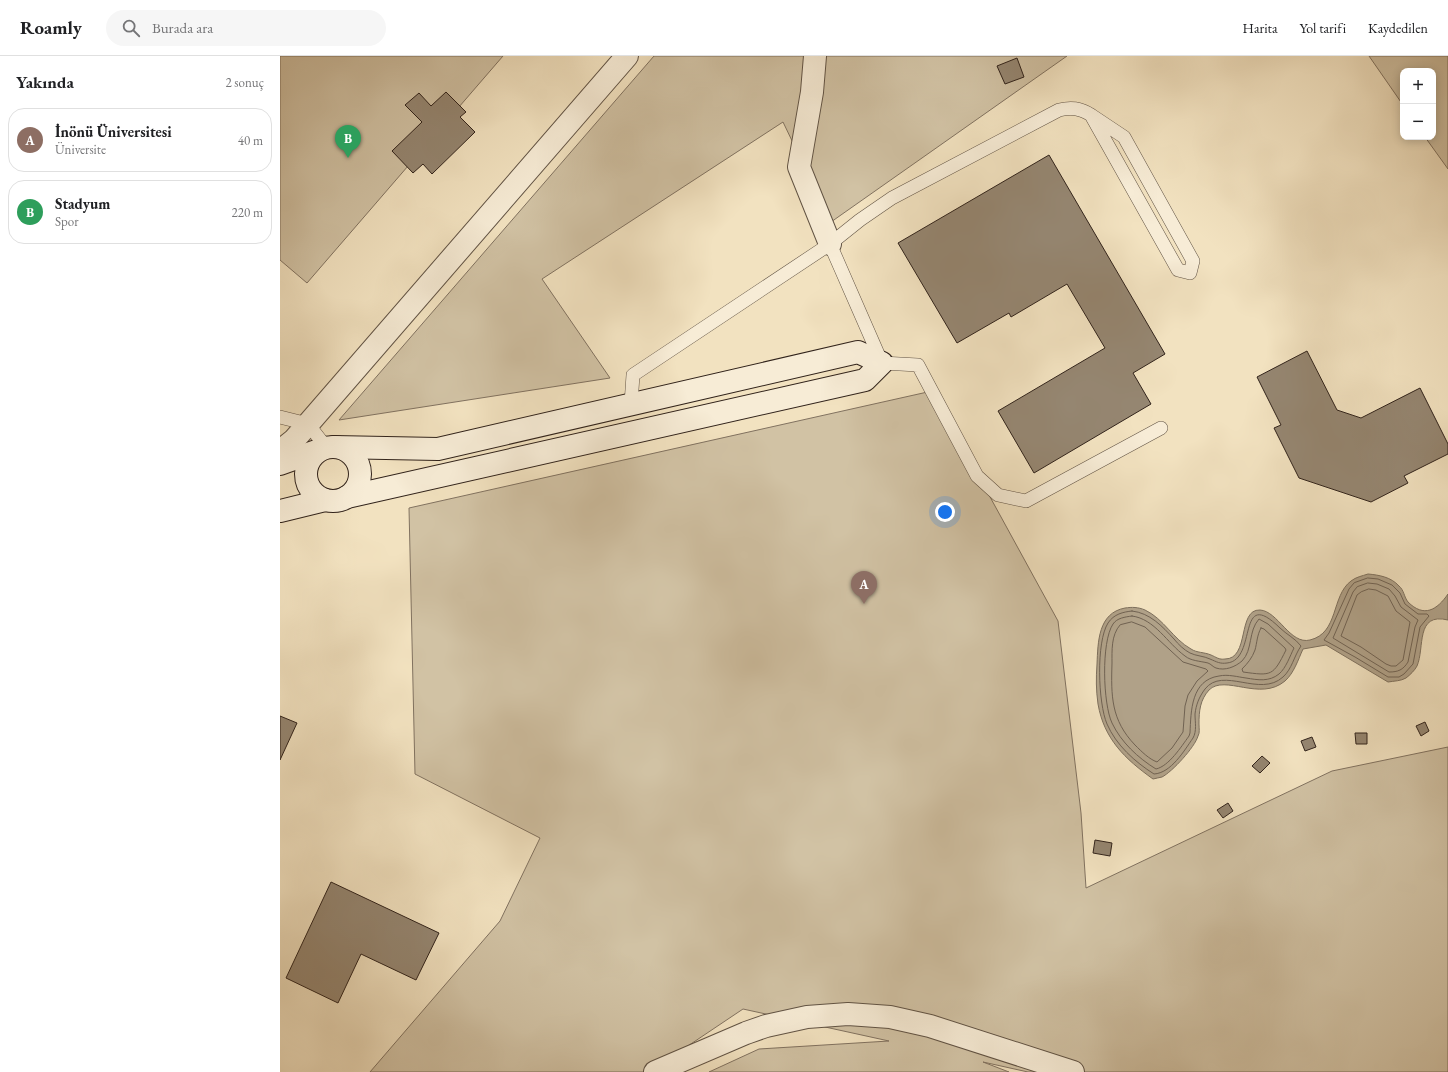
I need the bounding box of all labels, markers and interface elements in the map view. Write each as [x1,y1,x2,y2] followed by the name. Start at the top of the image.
[106,10,386,46] search box
[20,15,82,40] text: Roamly
[120,17,142,39] icon: search
[152,18,213,37] text: Burada ara
[1243,19,1278,37] text: Harita
[1300,19,1346,37] text: Yol tarifi
[1368,19,1428,37] text: Kaydedilen
[1400,68,1436,140] map controls
[1400,68,1436,104] button: +
[16,71,74,93] text: Yakında
[226,74,264,91] text: 2 sonuç
[1400,104,1436,140] button: −
[55,122,172,141] text: İnönü Üniversitesi
[335,125,361,158] pin: B
[25,132,35,149] text: A
[238,132,263,149] text: 40 m
[55,141,106,158] text: Üniversite
[55,194,110,213] text: Stadyum
[26,204,34,221] text: B
[232,204,263,221] text: 220 m
[55,213,79,230] text: Spor
[935,502,955,522] your location
[851,571,877,604] pin: A

